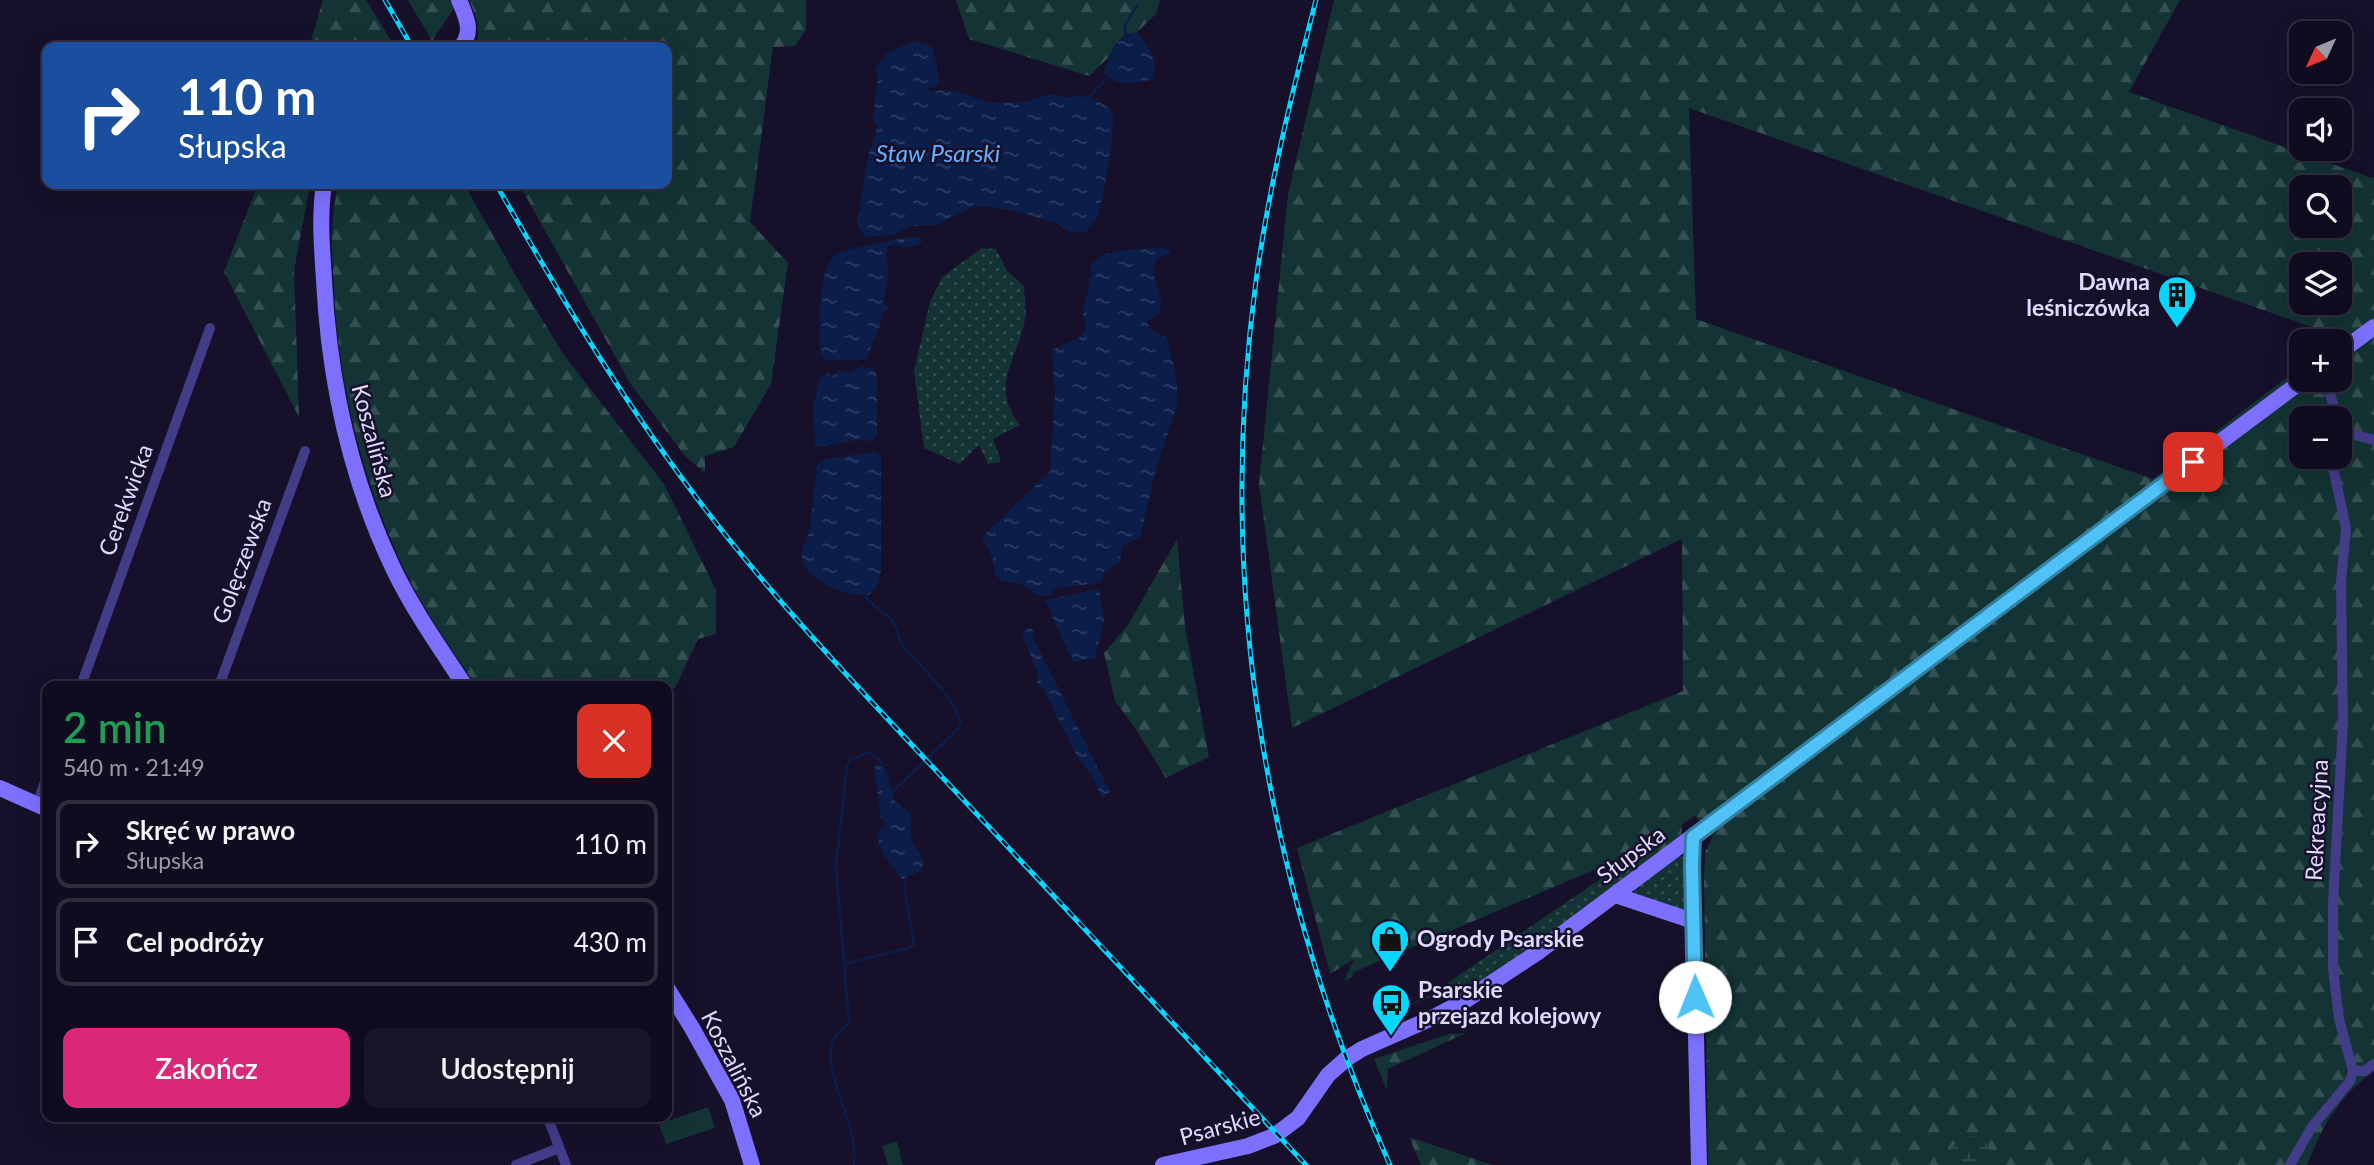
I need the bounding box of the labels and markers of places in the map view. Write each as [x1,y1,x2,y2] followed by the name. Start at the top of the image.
[2026,267,2150,321] place label: Dawna leśniczówka
[2156,274,2198,329] building icon: Dawna leśniczówka
[2163,432,2223,492] pin
[1369,918,1411,973] shop icon: Ogrody Psarskie
[1417,924,1584,952] place label: Ogrody Psarskie
[1418,975,1602,1029] place label: Psarskie przejazd kolejowy
[1370,982,1412,1037] bus stop icon: Psarskie przejazd kolejowy

